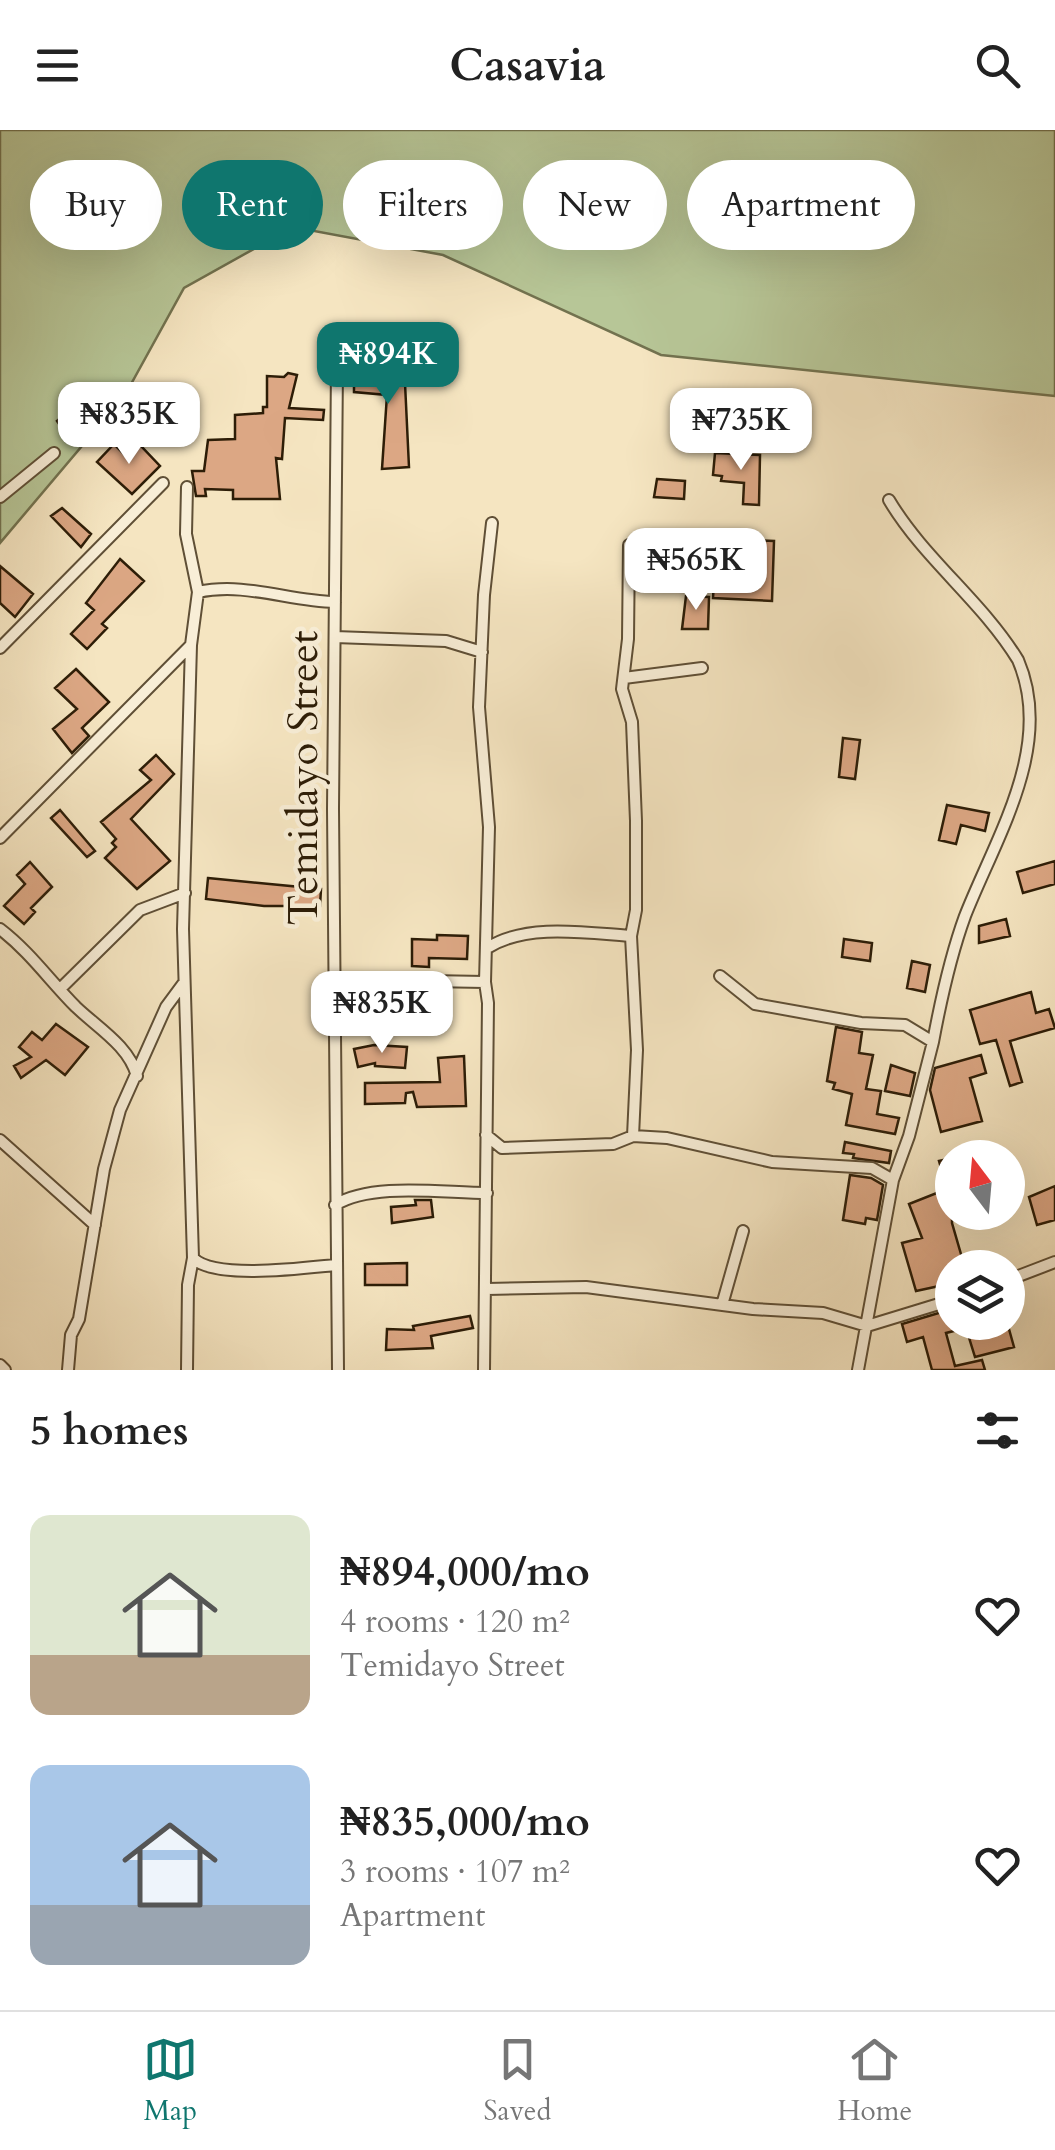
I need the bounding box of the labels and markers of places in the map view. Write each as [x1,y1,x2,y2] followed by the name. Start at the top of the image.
[318,322,458,407] pin: ₦894K
[59,382,199,467] pin: ₦835K
[671,388,811,473] pin: ₦735K
[626,528,766,613] pin: ₦565K
[312,971,452,1056] pin: ₦835K

